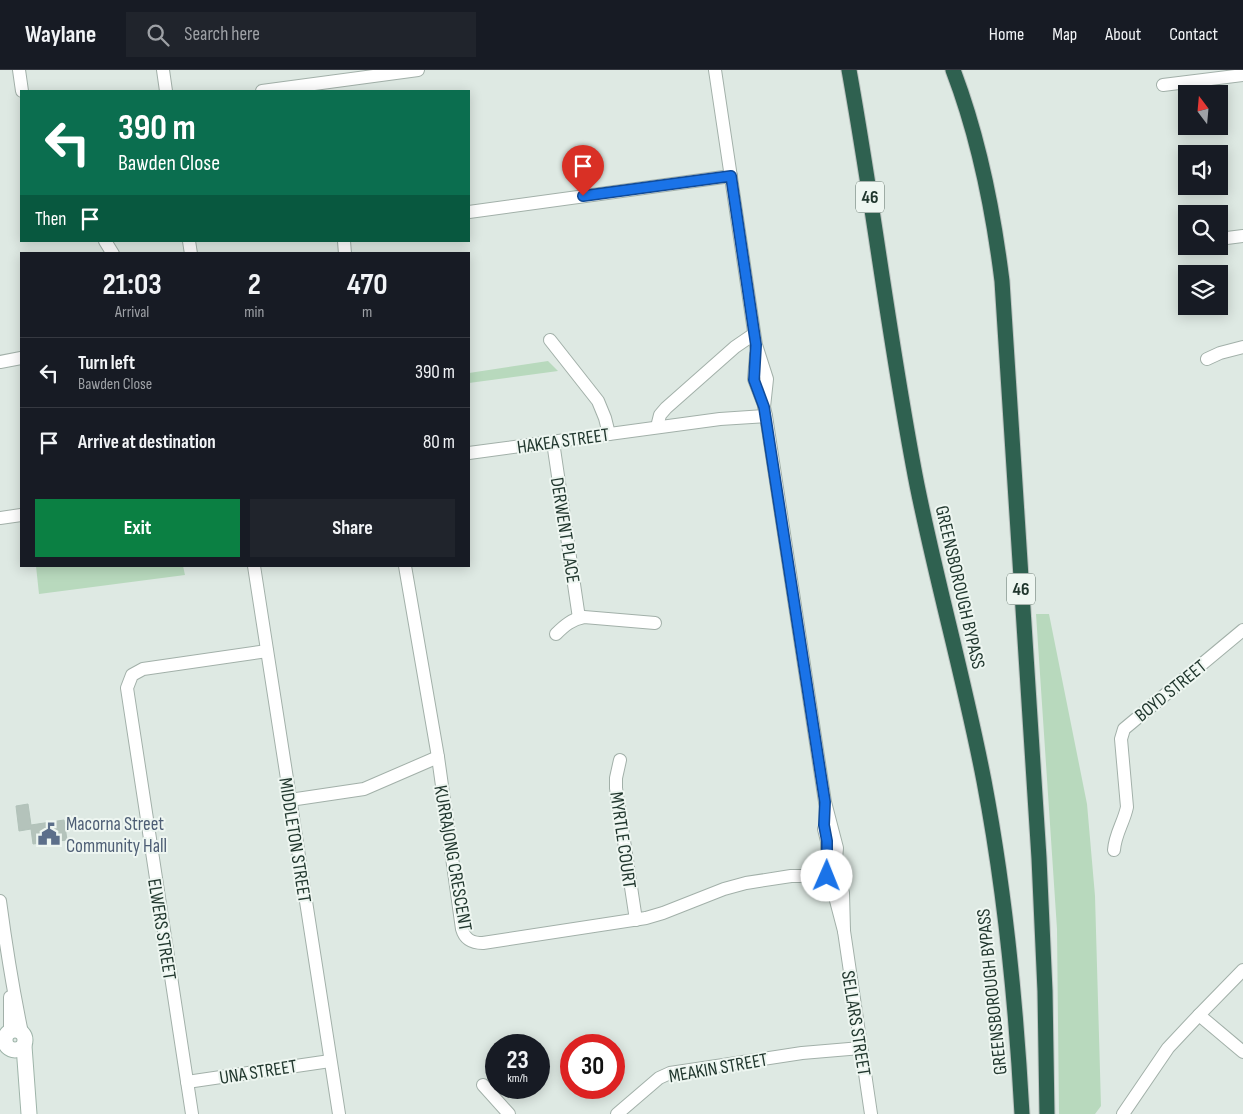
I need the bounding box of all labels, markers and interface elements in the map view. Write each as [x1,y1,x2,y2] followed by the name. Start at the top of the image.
[126,12,476,57] search box
[25,20,96,49] text: Waylane
[144,21,172,49] icon: search
[184,23,260,46] text: Search here
[989,24,1024,45] text: Home
[1052,24,1077,45] text: Map
[1105,24,1141,45] text: About
[1169,24,1218,45] text: Contact
[1178,85,1228,135] north arrow
[1178,85,1228,315] map controls
[118,107,196,150] text: 390 m
[35,110,100,175] icon: left
[562,145,604,196] pin
[1178,145,1228,195] button: sound
[118,150,220,177] text: Bawden Close
[569,152,597,180] icon: arrive
[856,181,884,212] road number: 46
[76,205,104,233] icon: arrive
[1178,205,1228,255] button: search
[35,208,66,231] text: Then
[1178,265,1228,315] button: layers
[102,267,162,303] text: 21:03
[248,267,261,303] text: 2
[347,267,388,303] text: 470
[115,303,149,322] text: Arrival
[244,303,264,322] text: min
[362,303,372,322] text: m
[78,352,135,375] text: Turn left
[35,359,63,387] icon: left
[415,361,455,384] text: 390 m
[78,375,152,394] text: Bawden Close
[516,424,611,459] street label: HAKEA STREET
[35,429,63,457] icon: arrive
[78,431,216,454] text: Arrive at destination
[423,431,455,454] text: 80 m
[545,476,584,585] street label: DERWENT PLACE
[35,499,240,557] button: Exit
[250,499,455,557] button: Share
[930,503,990,671] street label: GREENSBOROUGH BYPASS
[1007,574,1035,604] road number: 46
[1130,655,1212,727] street label: BOYD STREET
[273,776,316,905] street label: MIDDLETON STREET
[428,784,477,933] street label: KURRAJONG CRESCENT
[604,790,641,890] street label: MYRTLE COURT
[66,813,167,858] place label: Macorna Street Community Hall
[36,821,62,847] public building icon: Macorna Street Community Hall
[800,849,852,901] position arrow
[142,877,181,982] street label: ELWERS STREET
[972,908,1013,1076] street label: GREENSBOROUGH BYPASS
[836,969,875,1078] street label: SELLARS STREET
[560,1034,625,1099] speed limit sign: 30
[506,1045,529,1076] text: 23
[667,1048,770,1088] street label: MEAKIN STREET
[218,1055,299,1090] street label: UNA STREET
[507,1071,528,1086] text: km/h

